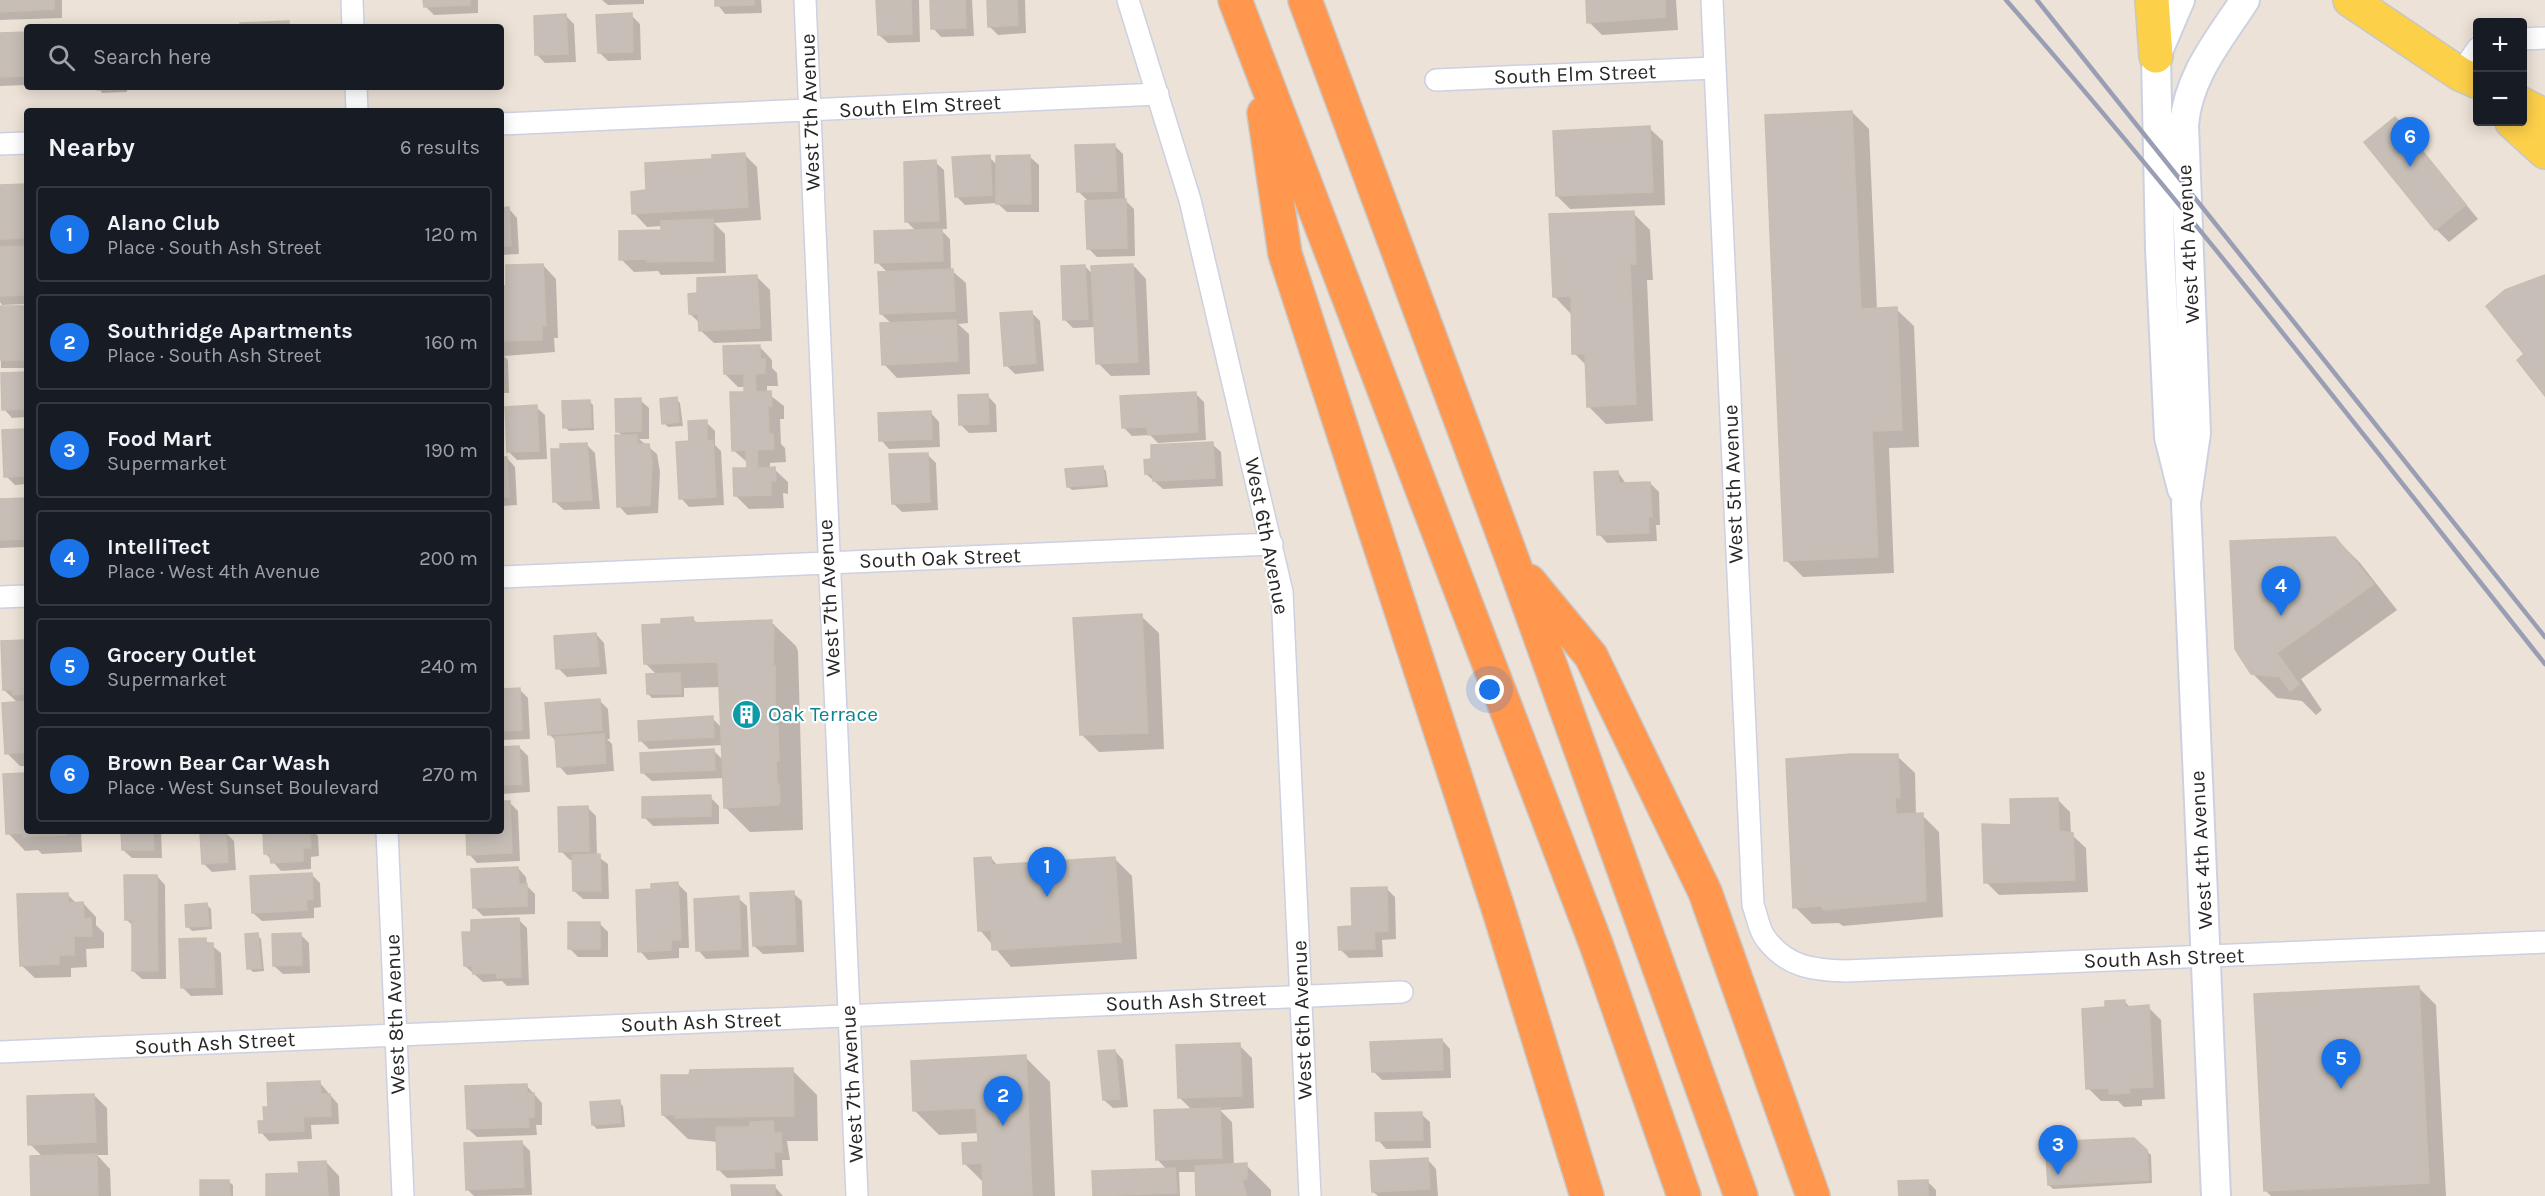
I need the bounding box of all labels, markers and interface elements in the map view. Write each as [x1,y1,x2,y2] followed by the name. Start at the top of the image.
[2473,18,2527,126] map controls
[2473,18,2527,72] button: +
[24,24,504,90] search box
[795,33,825,191] street label: West 7th Avenue
[45,41,78,74] icon: search
[93,44,211,70] text: Search here
[1493,59,1657,89] street label: South Elm Street
[2473,72,2527,126] button: −
[838,90,1002,122] street label: South Elm Street
[2390,118,2430,167] pin: 6
[48,132,135,163] text: Nearby
[400,136,480,159] text: 6 results
[2172,164,2204,324] street label: West 4th Avenue
[107,210,220,236] text: Alano Club
[66,223,73,246] text: 1
[424,223,478,246] text: 120 m
[107,236,322,259] text: Place · South Ash Street
[107,318,353,344] text: Southridge Apartments
[63,331,76,354] text: 2
[425,331,478,354] text: 160 m
[107,344,322,367] text: Place · South Ash Street
[1718,404,1748,564] street label: West 5th Avenue
[107,426,212,452] text: Food Mart
[63,439,76,462] text: 3
[424,439,478,462] text: 190 m
[107,452,226,475] text: Supermarket
[1240,455,1294,617] street label: West 6th Avenue
[813,519,845,677] street label: West 7th Avenue
[107,534,210,560] text: IntelliTect
[859,543,1021,573] street label: South Oak Street
[64,547,75,570] text: 4
[419,547,478,570] text: 200 m
[107,560,320,583] text: Place · West 4th Avenue
[2262,566,2300,616] pin: 4
[107,642,256,668] text: Grocery Outlet
[64,655,75,678] text: 5
[420,655,478,678] text: 240 m
[107,668,226,691] text: Supermarket
[1475,675,1504,704] your location
[731,698,763,730] building icon: Oak Terrace
[768,702,878,726] place label: Oak Terrace
[107,750,330,776] text: Brown Bear Car Wash
[63,763,76,786] text: 6
[422,763,478,786] text: 270 m
[2185,770,2217,930] street label: West 4th Avenue
[107,776,379,799] text: Place · West Sunset Boulevard
[1028,848,1066,897] pin: 1
[380,933,410,1095] street label: West 8th Avenue
[1287,940,1317,1100] street label: West 6th Avenue
[2083,943,2245,973] street label: South Ash Street
[1105,986,1267,1016] street label: South Ash Street
[836,1005,868,1163] street label: West 7th Avenue
[620,1007,782,1037] street label: South Ash Street
[134,1027,296,1059] street label: South Ash Street
[2322,1040,2360,1089] pin: 5
[984,1076,1022,1126] pin: 2
[2038,1126,2078,1175] pin: 3

